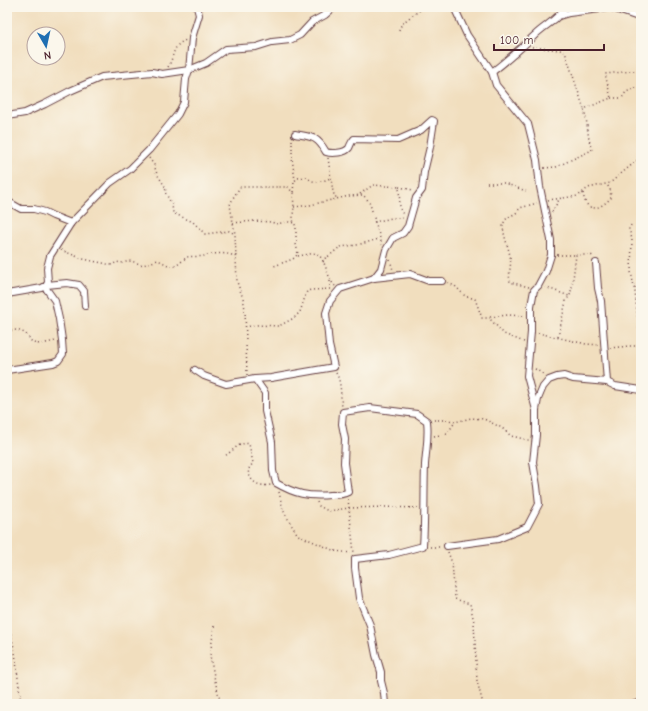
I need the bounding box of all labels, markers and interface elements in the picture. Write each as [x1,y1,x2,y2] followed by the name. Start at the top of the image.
[26,26,66,66] north arrow
[494,26,604,52] scale bar
[500,33,533,47] text: 100 m
[43,48,52,62] text: N

